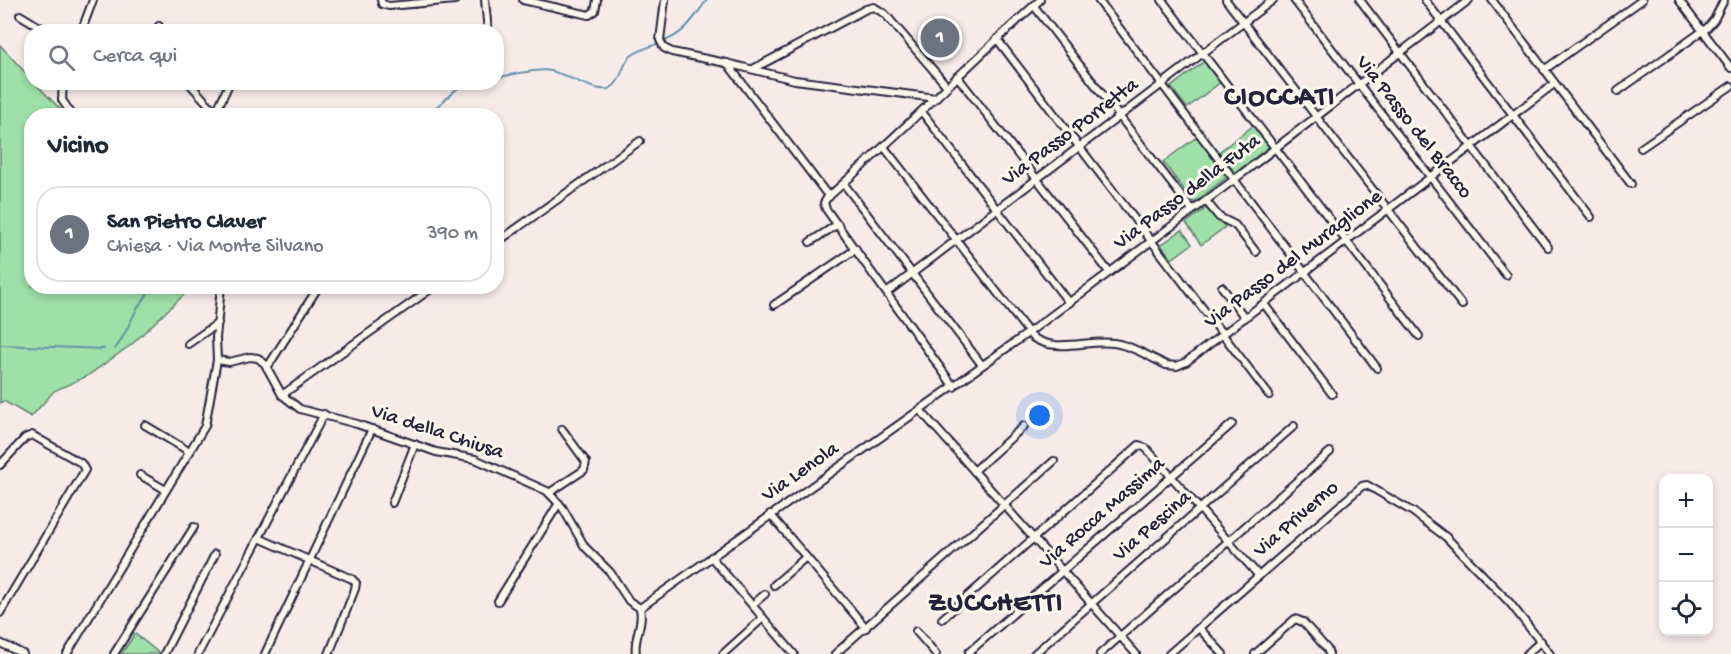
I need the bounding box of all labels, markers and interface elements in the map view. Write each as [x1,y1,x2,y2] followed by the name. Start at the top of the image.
[920,15,960,60] pin: 1
[24,24,504,90] search box
[45,41,78,74] icon: search
[93,44,177,70] text: Cerca qui
[1349,50,1477,205] street label: Via Passo del Bracco
[997,73,1145,193] street label: Via Passo Porretta
[1224,83,1336,115] district label: CIOCCATI
[1109,129,1267,257] street label: Via Passo della Futa
[48,132,108,163] text: Vicino
[1199,184,1389,336] street label: Via Passo del Muraglione
[107,210,265,236] text: San Pietro Claver
[65,223,74,246] text: 1
[427,223,478,246] text: 390 m
[107,236,324,259] text: Chiesa · Via Monte Silvano
[366,399,508,467] street label: Via della Chiusa
[1025,401,1054,430] your location
[757,437,846,509] street label: Via Lenola
[1034,452,1172,576] street label: Via Rocca Massima
[1659,474,1713,636] map controls
[1659,474,1713,528] button: +
[1248,476,1345,564] street label: Via Priverno
[1108,485,1199,569] street label: Via Pescina
[1659,528,1713,582] button: −
[1659,582,1713,636] button: locate
[928,589,1064,621] district label: ZUCCHETTI

